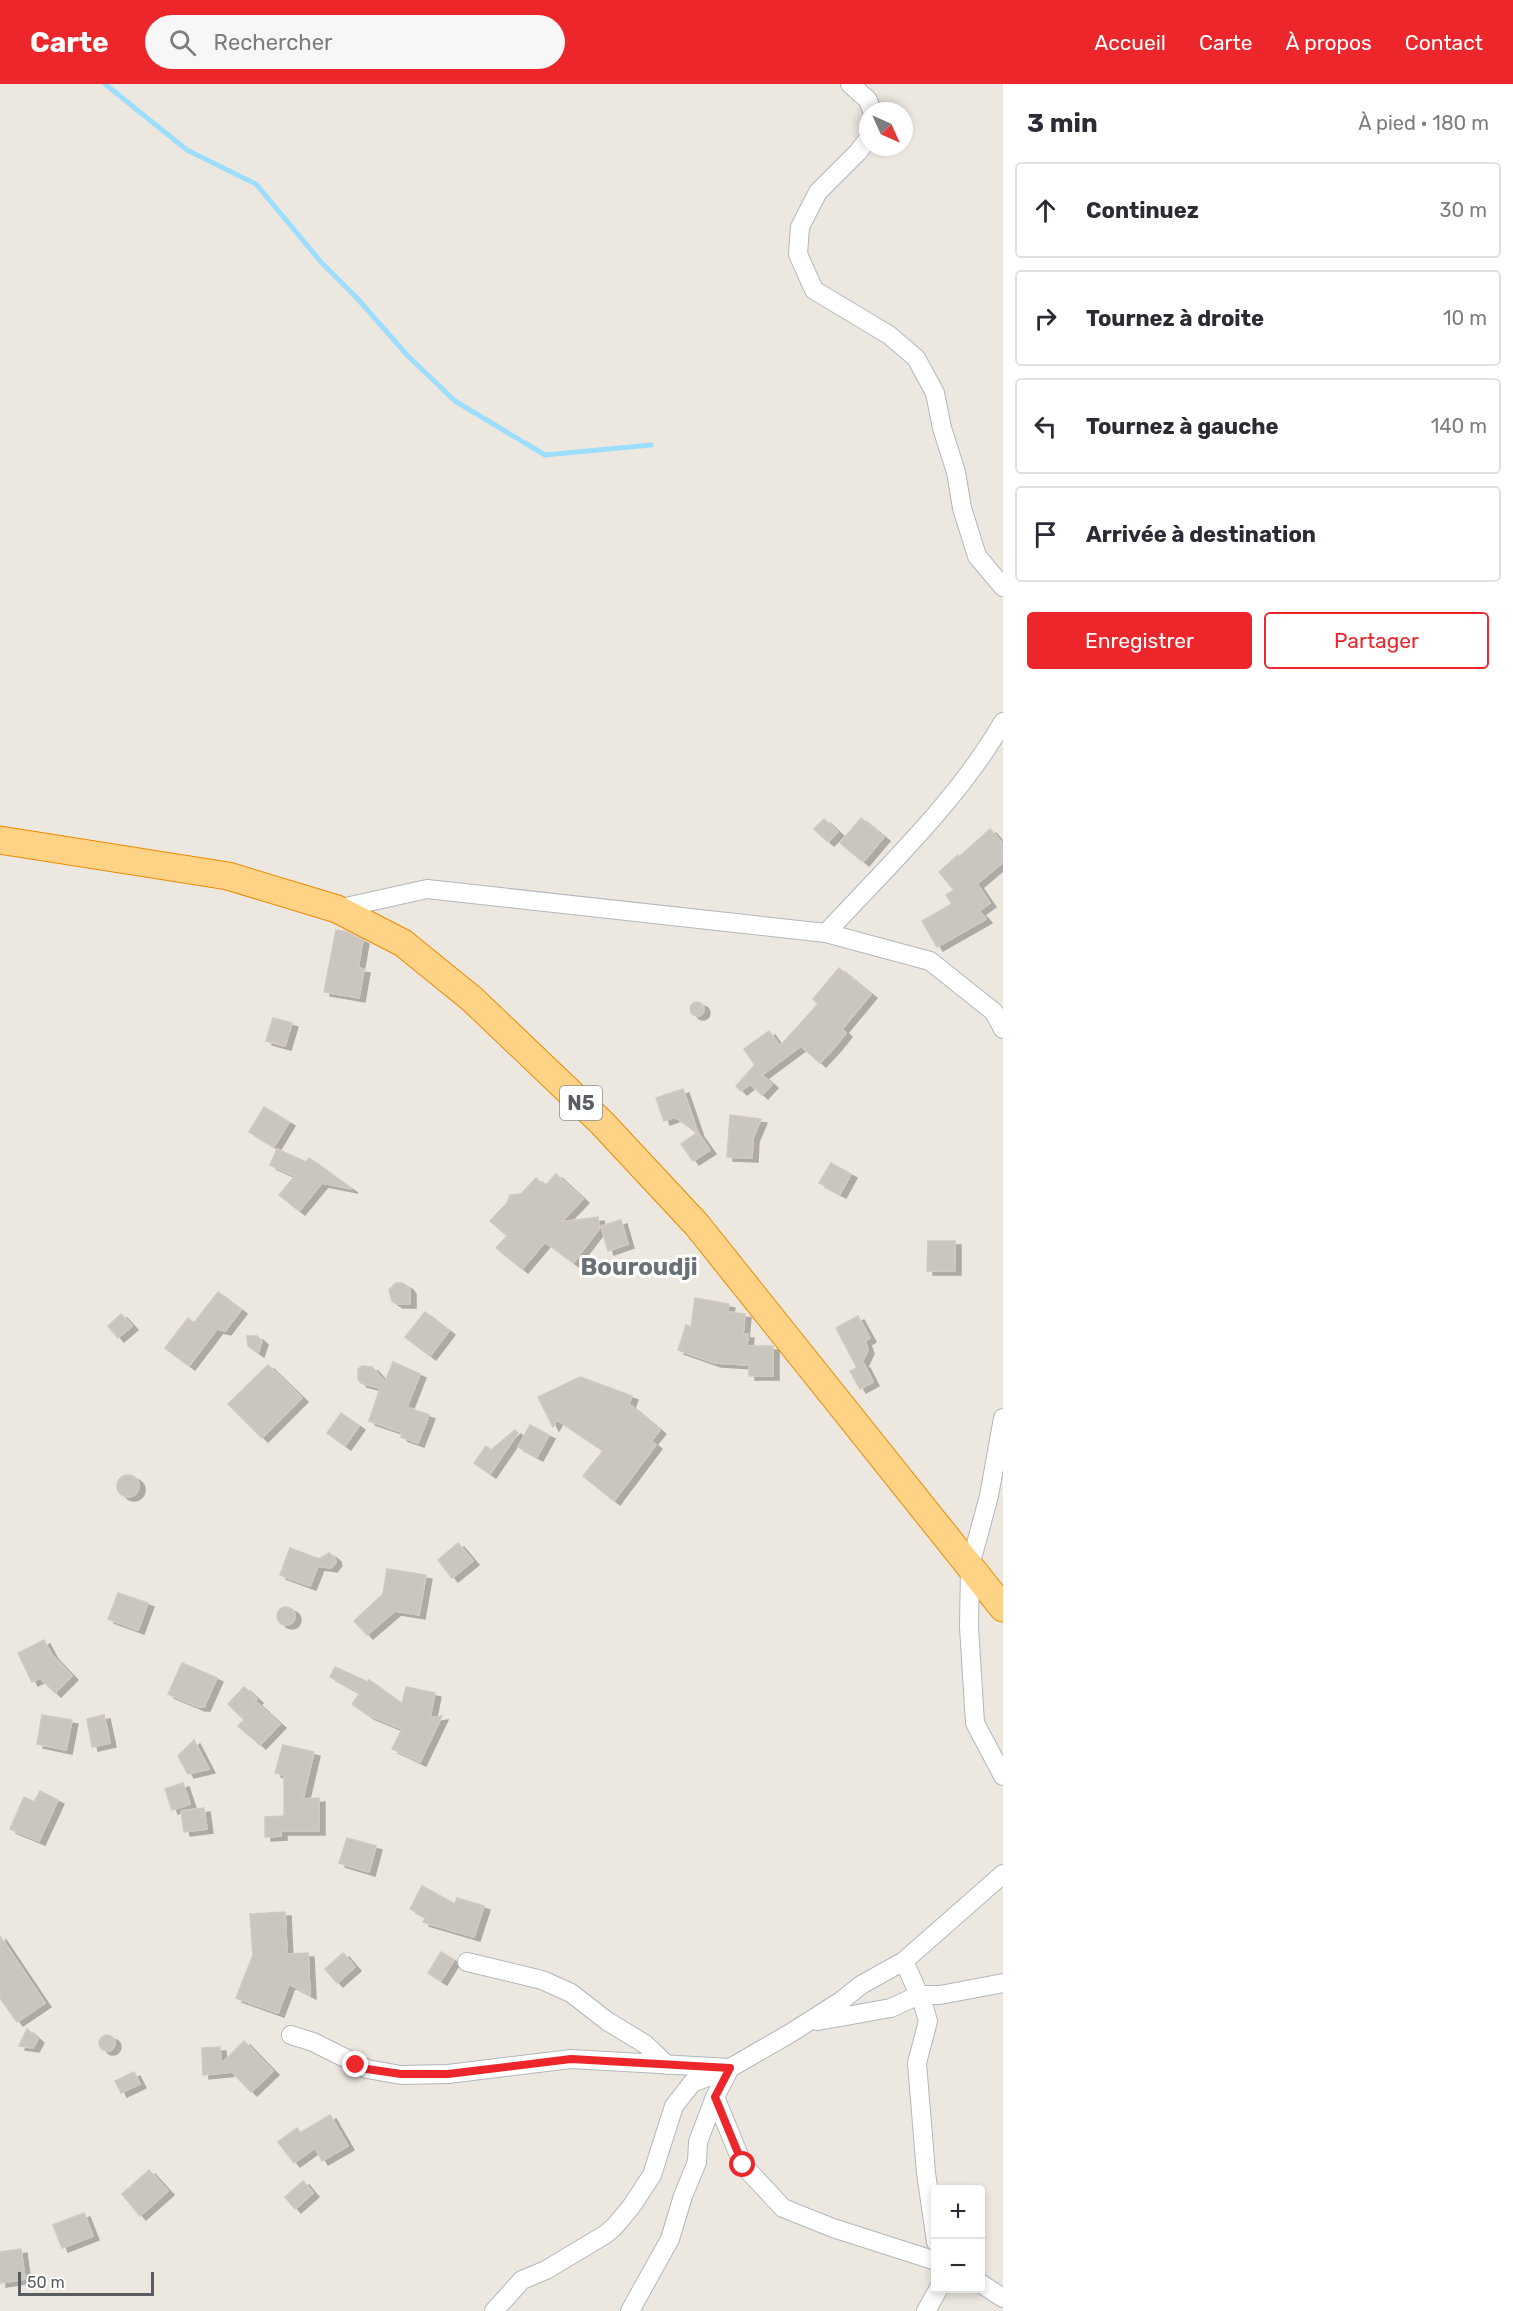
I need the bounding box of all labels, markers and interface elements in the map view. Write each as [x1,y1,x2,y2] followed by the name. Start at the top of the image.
[145,15,565,69] search box
[30,26,109,59] text: Carte
[166,26,199,59] icon: search
[214,29,332,56] text: Rechercher
[1094,30,1166,55] text: Accueil
[1199,30,1252,55] text: Carte
[1285,30,1372,55] text: À propos
[1405,30,1483,55] text: Contact
[859,102,913,156] north arrow
[1027,108,1098,139] text: 3 min
[1358,111,1489,135] text: À pied · 180 m
[1029,194,1062,227] icon: ahead
[1086,197,1199,224] text: Continuez
[1440,198,1487,222] text: 30 m
[1029,302,1062,335] icon: right
[1086,305,1264,332] text: Tournez à droite
[1443,306,1487,330] text: 10 m
[1029,410,1062,443] icon: left
[1086,413,1279,440] text: Tournez à gauche
[1431,414,1487,438] text: 140 m
[1029,518,1062,551] icon: arrive
[1086,521,1316,548] text: Arrivée à destination
[1027,612,1252,669] button: Enregistrer
[1264,612,1489,669] button: Partager
[560,1086,602,1120] road number: N5
[580,1253,698,1281] district label: Bouroudji
[342,2051,368,2077] route end
[729,2151,755,2177] route start
[931,2185,985,2293] map controls
[931,2185,985,2239] button: +
[931,2239,985,2293] button: −
[18,2269,154,2296] scale bar
[27,2273,65,2292] text: 50 m

